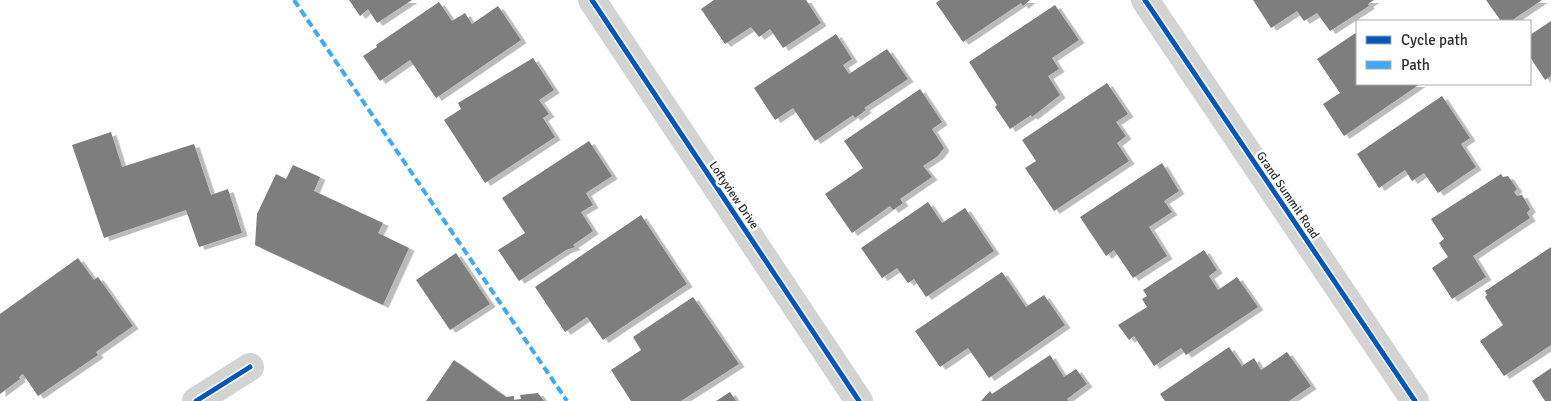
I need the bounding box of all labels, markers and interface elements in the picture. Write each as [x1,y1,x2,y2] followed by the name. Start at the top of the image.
[1356,20,1531,85] legend
[1401,31,1468,49] text: Cycle path
[1401,56,1430,74] text: Path
[1253,149,1322,242] street label: Grand Summit Road
[706,159,762,232] street label: Loftyview Drive

